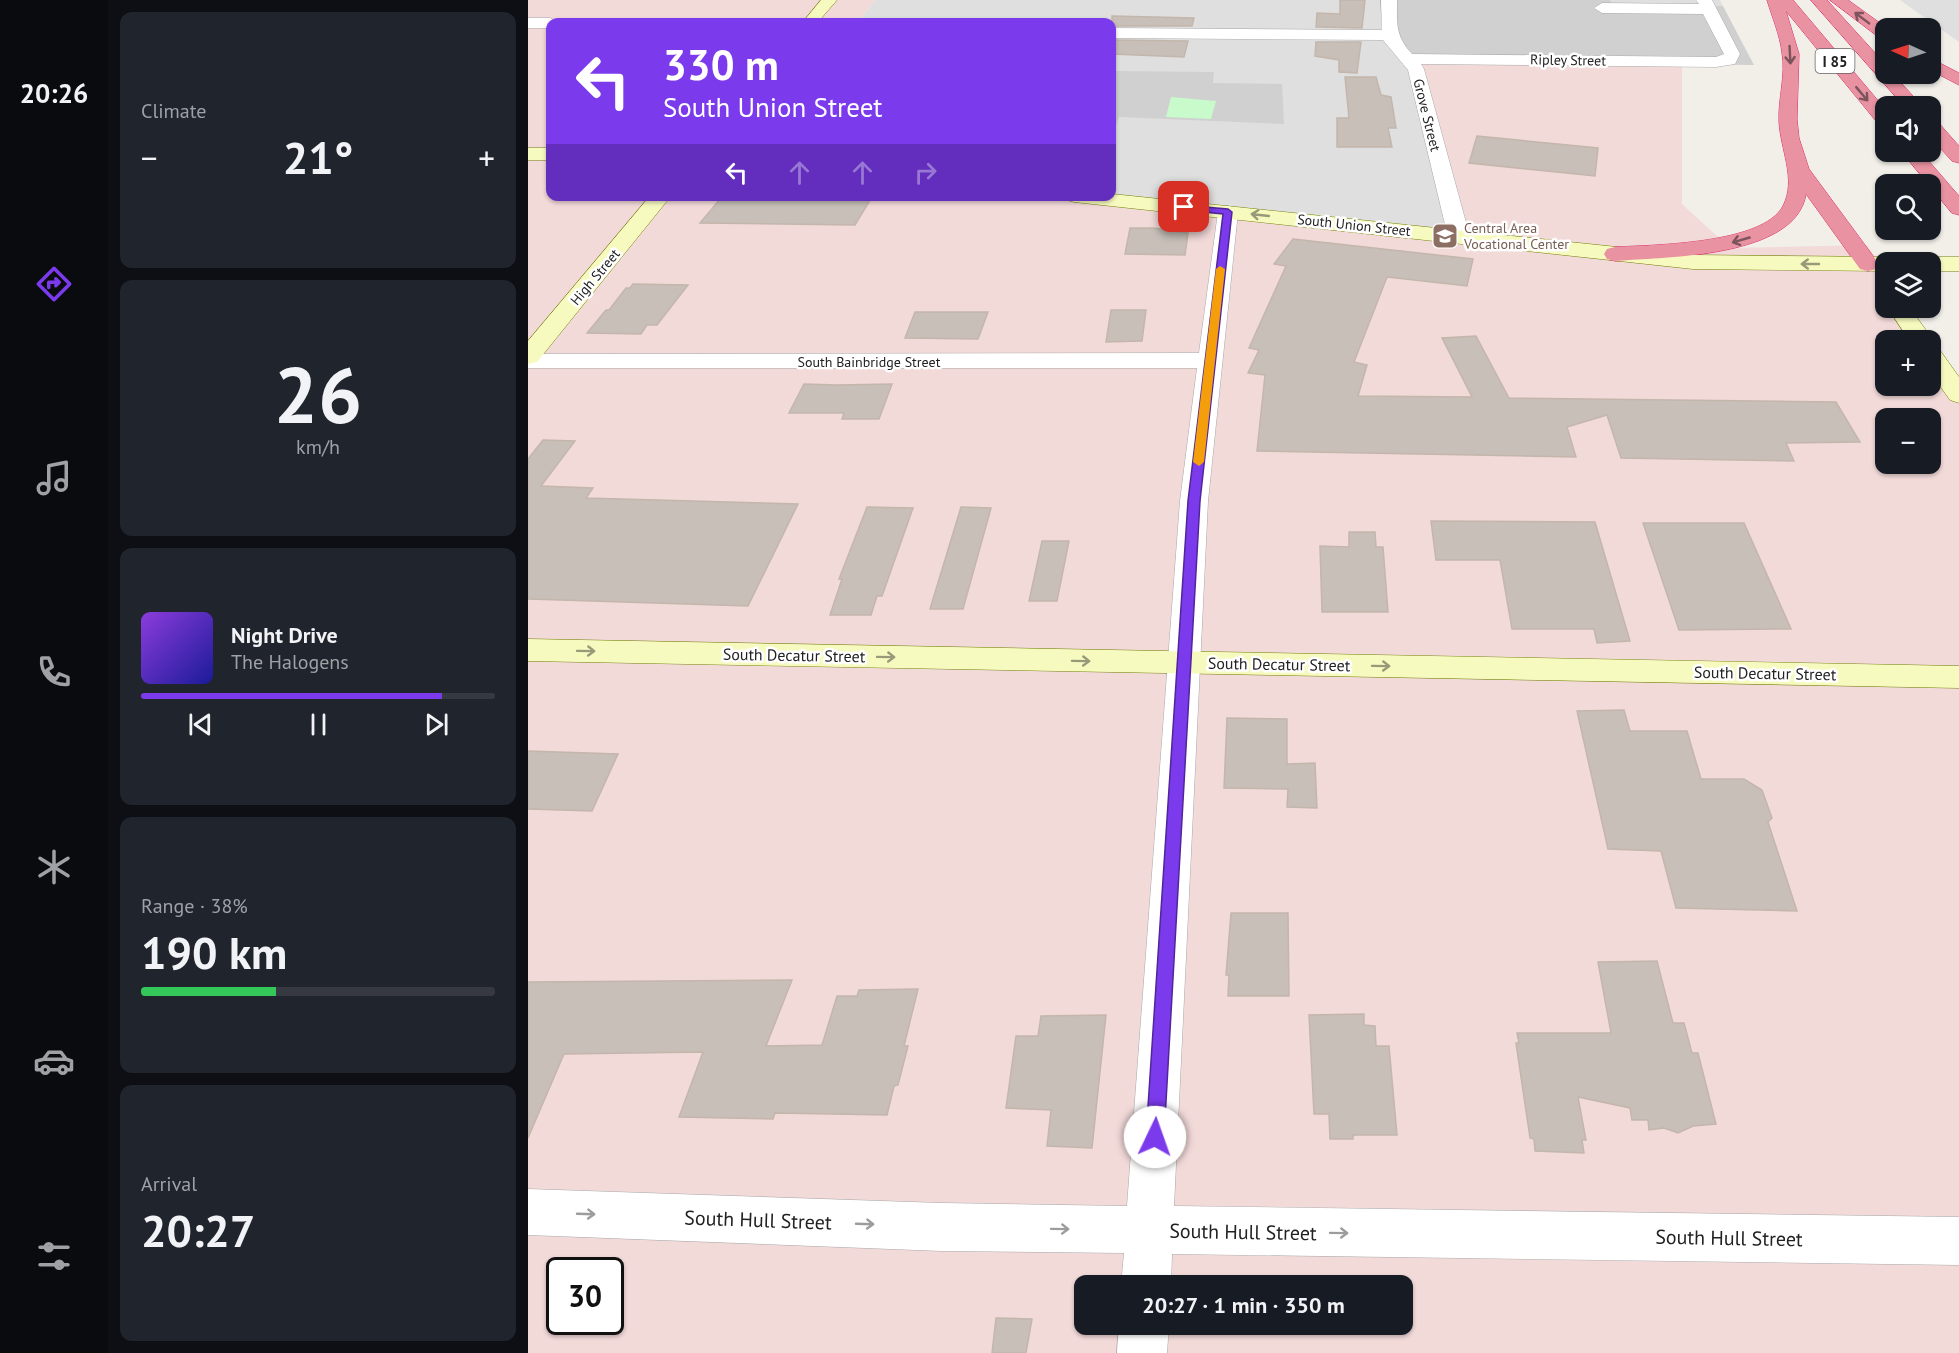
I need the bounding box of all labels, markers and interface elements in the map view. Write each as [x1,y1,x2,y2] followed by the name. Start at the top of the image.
[1854,11,1870,24] one-way arrow
[1875,18,1941,84] north arrow
[1875,18,1941,474] map controls
[663,37,779,92] text: 330 m
[564,42,642,120] icon: left
[1784,45,1795,65] one-way arrow
[1816,49,1854,73] road number: I 85
[1530,50,1606,70] street label: Ripley Street
[20,76,88,110] text: 20:26
[1409,77,1445,153] street label: Grove Street
[1855,86,1869,101] one-way arrow
[663,90,883,124] text: South Union Street
[1875,96,1941,162] button: sound
[141,98,207,124] text: Climate
[283,128,353,186] text: 21°
[141,136,158,179] text: −
[478,136,495,179] text: +
[720,156,753,189] icon: left
[783,156,816,189] icon: ahead
[846,156,879,189] icon: ahead
[909,156,942,189] icon: right
[1875,174,1941,240] button: search
[1158,181,1209,232] pin
[1167,190,1200,223] icon: arrive
[1251,209,1271,220] one-way arrow
[1296,210,1412,240] street label: South Union Street
[1463,219,1569,253] place label: Central Area Vocational Center
[1430,221,1460,251] school or university icon: Central Area Vocational Center
[1732,234,1751,246] one-way arrow
[566,245,624,309] street label: High Street
[1875,252,1941,318] button: layers
[1800,258,1820,270] one-way arrow
[33,263,75,305] icon: directions
[1875,330,1941,396] button: +
[274,344,362,445] text: 26
[798,353,941,371] street label: South Bainbridge Street
[1875,408,1941,474] button: −
[296,434,340,460] text: km/h
[33,457,75,499] icon: music
[231,621,338,649] text: Night Drive
[723,644,866,666] street label: South Decatur Street
[576,645,596,657] one-way arrow
[231,649,349,675] text: The Halogens
[33,651,75,693] icon: phone
[876,651,896,663] one-way arrow
[1208,653,1351,675] street label: South Decatur Street
[1071,655,1091,666] one-way arrow
[1371,660,1391,672] one-way arrow
[1694,662,1837,684] street label: South Decatur Street
[184,708,217,741] icon: previous
[302,708,335,741] icon: pause
[420,708,453,741] icon: next
[33,846,75,888] icon: climate
[141,893,248,919] text: Range · 38%
[141,923,287,981] text: 190 km
[33,1040,75,1082] icon: car
[1123,1105,1187,1169] position arrow
[141,1171,197,1197] text: Arrival
[141,1201,255,1259] text: 20:27
[684,1204,832,1236] street label: South Hull Street
[576,1208,596,1219] one-way arrow
[1169,1218,1317,1246] street label: South Hull Street
[855,1219,875,1230] one-way arrow
[1050,1223,1070,1235] one-way arrow
[1655,1224,1803,1252] street label: South Hull Street
[1329,1227,1349,1239] one-way arrow
[33,1235,75,1277] icon: filters
[546,1257,624,1335] speed limit sign: 30
[1142,1291,1345,1319] text: 20:27 · 1 min · 350 m

